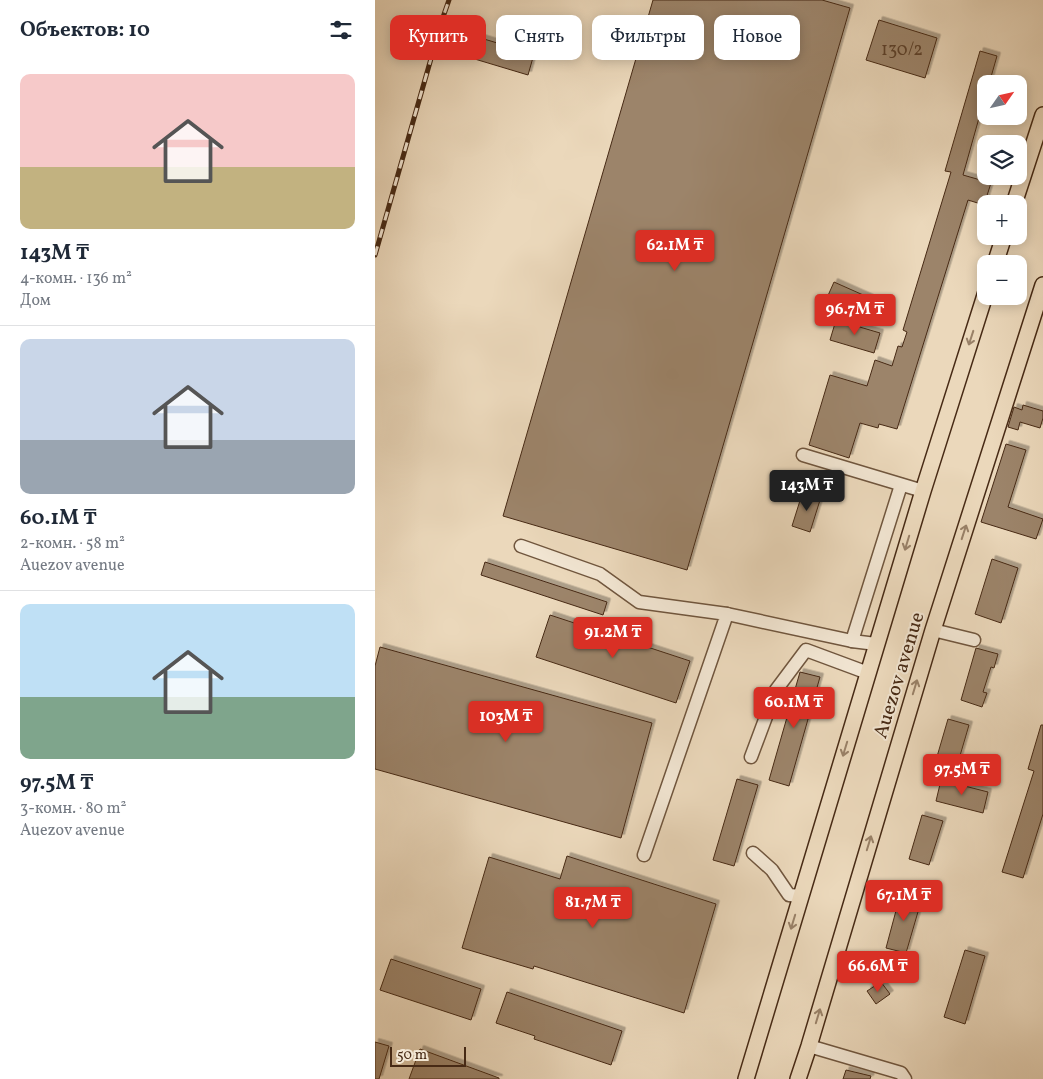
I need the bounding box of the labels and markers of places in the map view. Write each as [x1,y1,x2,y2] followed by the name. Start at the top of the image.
[629,230,721,272] pin: 62.1M ₸
[809,294,901,336] pin: 96.7M ₸
[766,470,848,512] pin: 143M ₸
[567,616,659,659] pin: 91.2M ₸
[748,686,840,729] pin: 60.1M ₸
[465,700,547,743] pin: 103M ₸
[916,754,1008,796] pin: 97.5M ₸
[858,880,950,922] pin: 67.1M ₸
[547,886,639,929] pin: 81.7M ₸
[832,950,924,993] pin: 66.6M ₸

